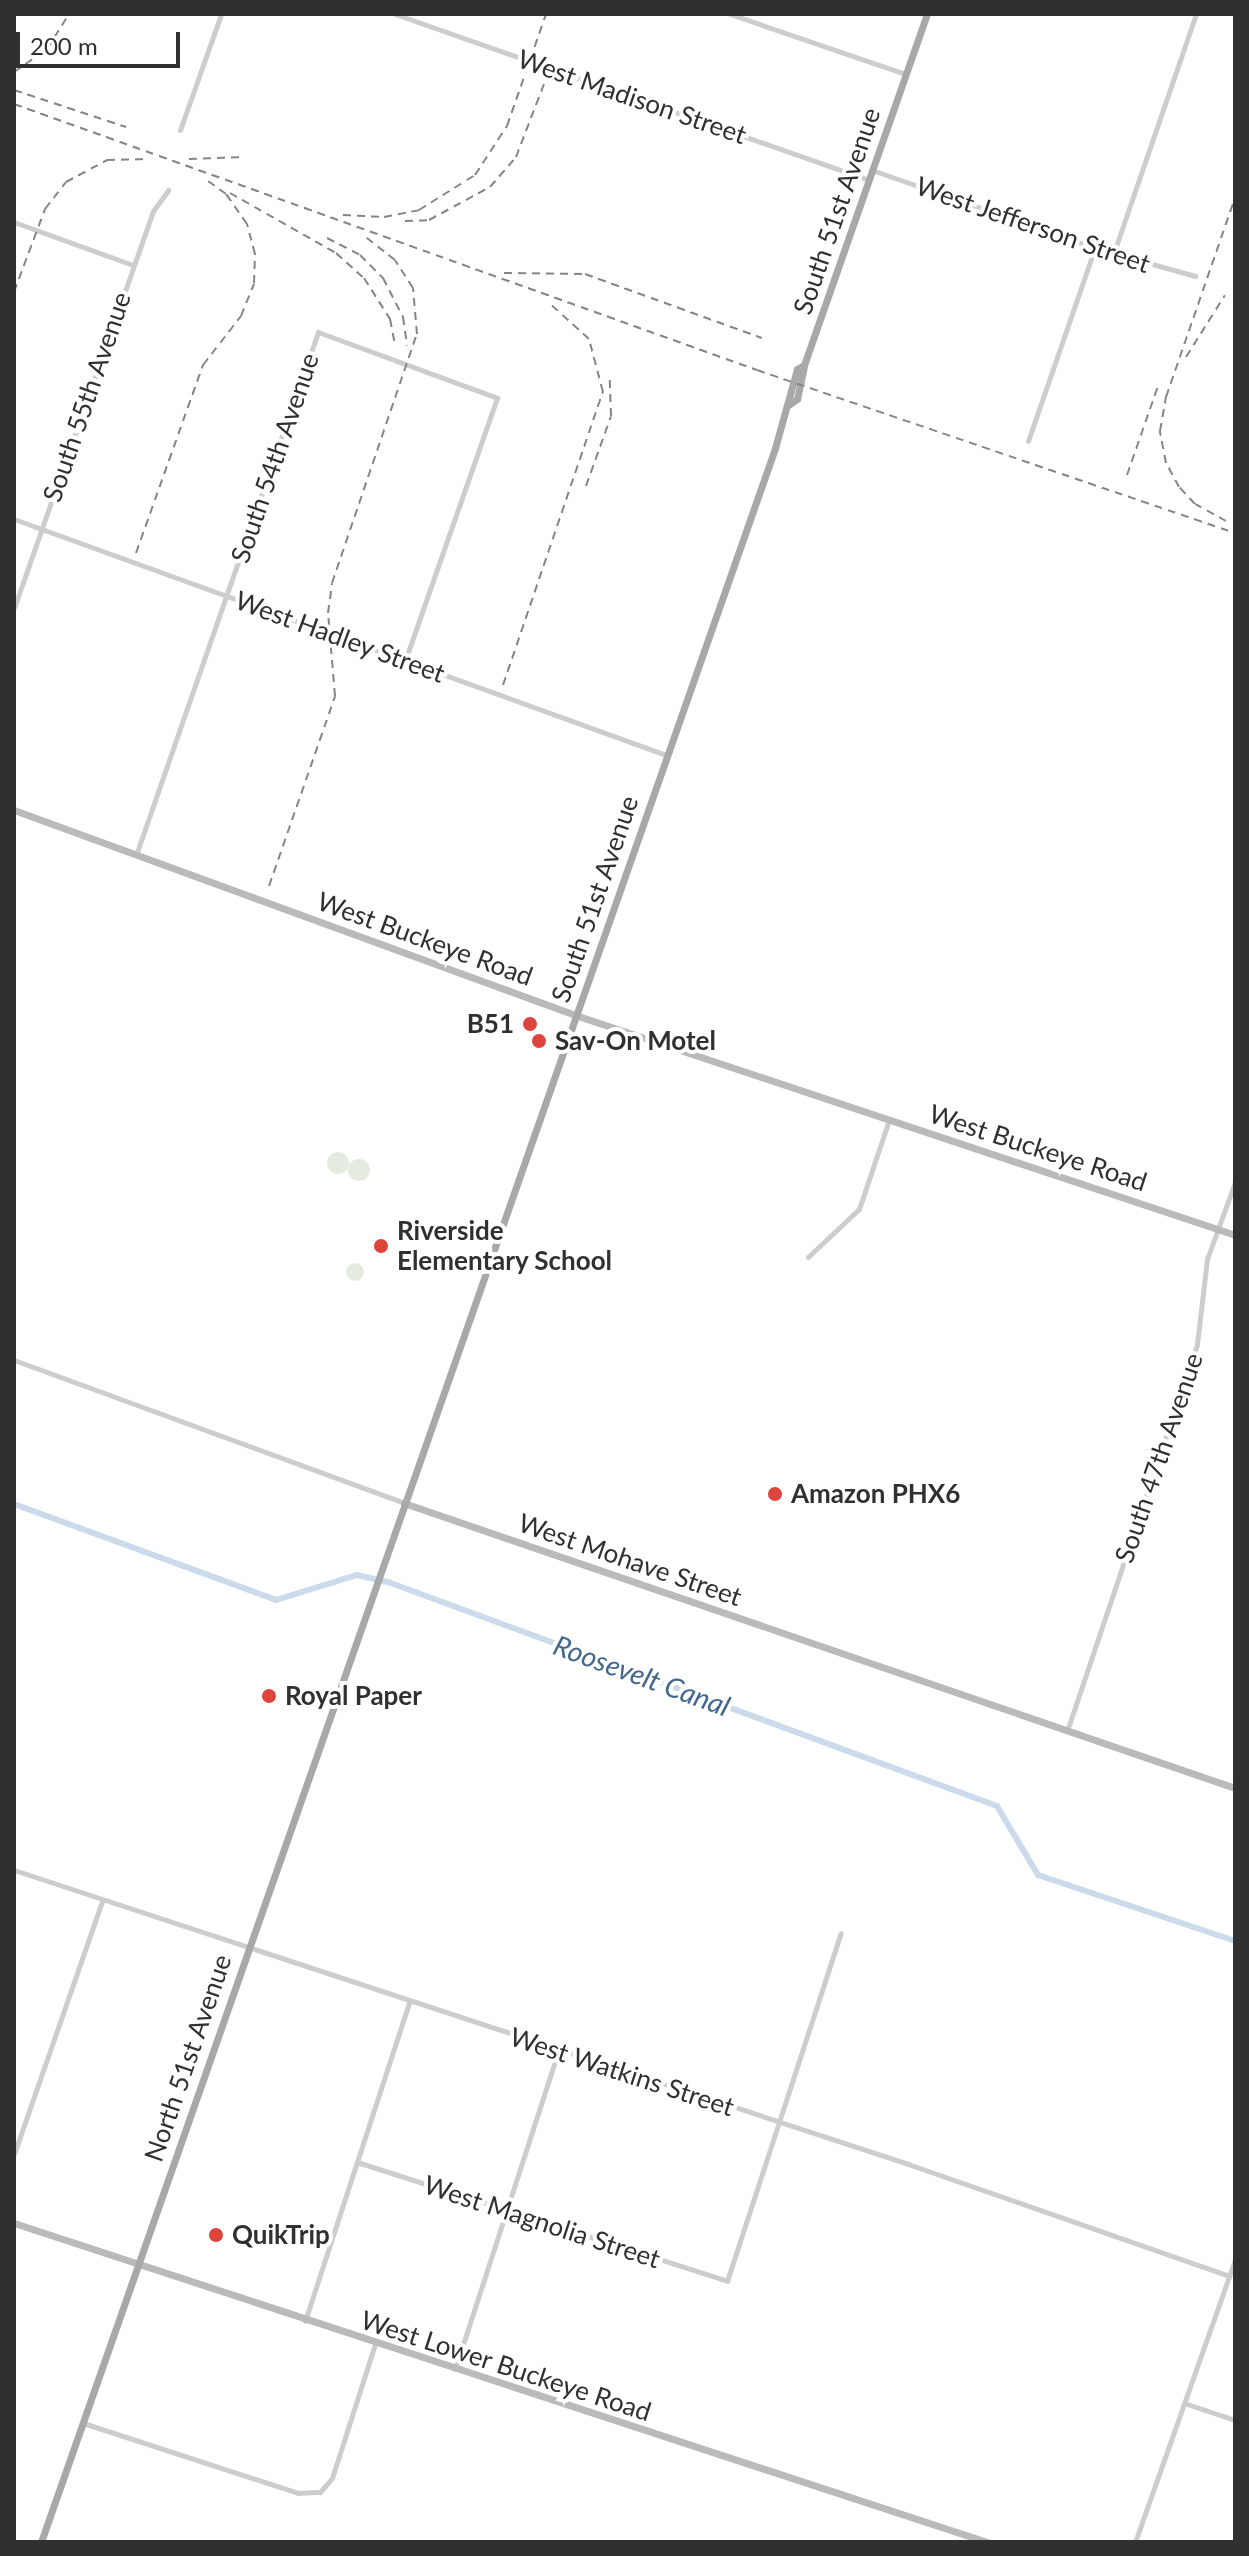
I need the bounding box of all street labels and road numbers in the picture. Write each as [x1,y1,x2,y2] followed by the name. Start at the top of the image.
[514,43,750,151] street label: West Madison Street
[787,103,887,319] street label: South 51st Avenue
[912,170,1154,280] street label: West Jefferson Street
[36,288,138,506] street label: South 55th Avenue
[224,349,326,567] street label: South 54th Avenue
[231,584,449,690] street label: West Hadley Street
[545,791,645,1007] street label: South 51st Avenue
[313,886,537,992] street label: West Buckeye Road
[925,1098,1151,1198] street label: West Buckeye Road
[1108,1349,1210,1567] street label: South 47th Avenue
[514,1507,746,1613] street label: West Mohave Street
[138,1950,238,2166] street label: North 51st Avenue
[506,2021,738,2123] street label: West Watkins Street
[420,2169,664,2275] street label: West Magnolia Street
[357,2304,655,2428] street label: West Lower Buckeye Road

